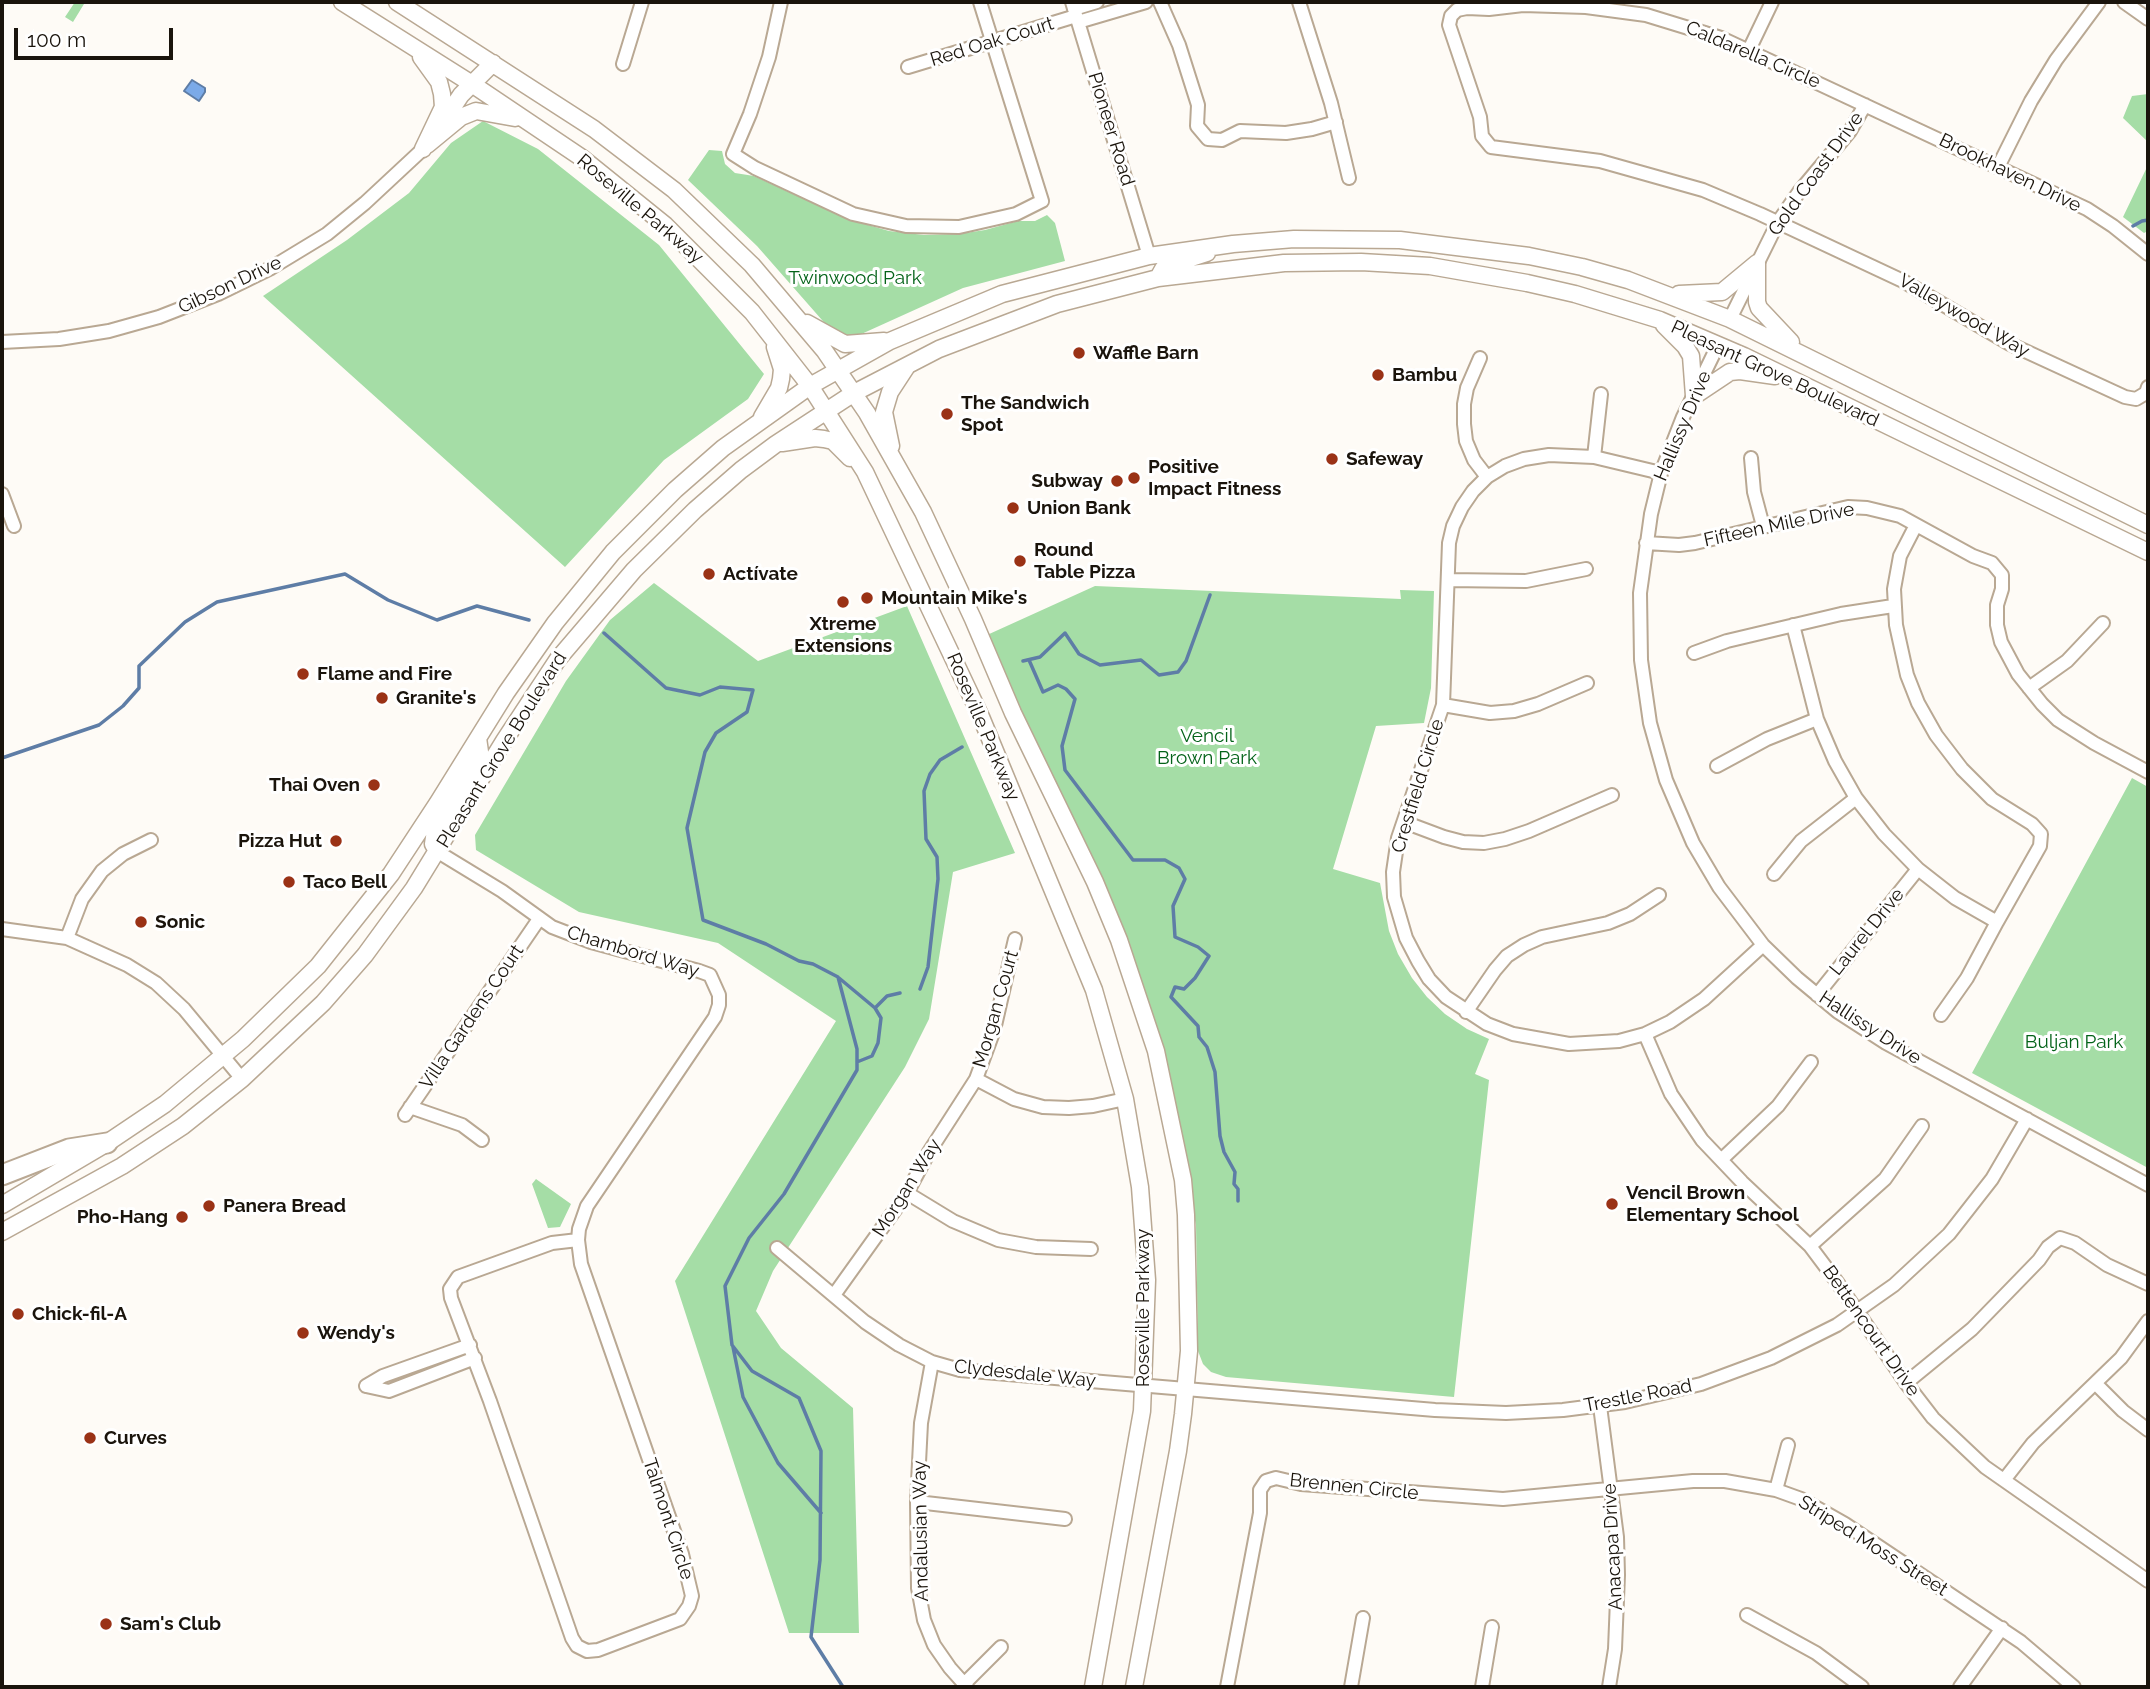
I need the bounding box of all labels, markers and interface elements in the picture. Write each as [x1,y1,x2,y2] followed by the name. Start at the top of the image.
[927,12,1057,72] street label: Red Oak Court
[18,14,177,58] scale bar
[1682,16,1824,94] street label: Caldarella Circle
[27,27,86,52] text: 100 m
[1083,69,1139,189] street label: Pioneer Road
[1764,108,1868,240] street label: Gold Coast Drive
[1935,129,2085,217] street label: Brookhaven Drive
[572,149,708,269] street label: Roseville Parkway
[175,251,285,319] street label: Gibson Drive
[788,267,922,289] park label: Twinwood Park
[1894,269,2034,363] street label: Valleywood Way
[1667,316,1883,432] street label: Pleasant Grove Boulevard
[1093,342,1199,364] place label: Waffle Barn
[1071,345,1087,361] marker: Waffle Barn
[1392,364,1457,386] place label: Bambu
[1370,367,1386,383] marker: Bambu
[1650,368,1716,484] street label: Hallissy Drive
[961,392,1089,436] place label: The Sandwich Spot
[939,406,955,422] marker: The Sandwich Spot
[1346,448,1423,470] place label: Safeway
[1324,451,1340,467] marker: Safeway
[1148,456,1281,500] place label: Positive Impact Fitness
[1031,470,1103,492] place label: Subway
[1126,470,1142,486] marker: Positive Impact Fitness
[1109,473,1125,489] marker: Subway
[1027,497,1131,519] place label: Union Bank
[1702,498,1856,552] street label: Fifteen Mile Drive
[1005,500,1021,516] marker: Union Bank
[1034,539,1135,583] place label: Round Table Pizza
[1012,553,1028,569] marker: Round Table Pizza
[723,563,798,585] place label: Actívate
[701,566,717,582] marker: Actívate
[881,587,1027,609] place label: Mountain Mike's
[859,590,875,606] marker: Mountain Mike's
[835,594,851,610] marker: Xtreme Extensions
[794,613,892,657] place label: Xtreme Extensions
[432,648,572,852] street label: Pleasant Grove Boulevard
[942,650,1024,804] street label: Roseville Parkway
[317,663,452,685] place label: Flame and Fire
[295,666,311,682] marker: Flame and Fire
[396,687,476,709] place label: Granite's
[374,690,390,706] marker: Granite's
[1387,716,1449,856] street label: Crestfield Circle
[1157,725,1257,769] park label: Vencil Brown Park
[269,774,360,796] place label: Thai Oven
[366,777,382,793] marker: Thai Oven
[238,830,322,852] place label: Pizza Hut
[328,833,344,849] marker: Pizza Hut
[303,871,387,893] place label: Taco Bell
[281,874,297,890] marker: Taco Bell
[1825,884,1909,980] street label: Laurel Drive
[155,911,205,933] place label: Sonic
[133,914,149,930] marker: Sonic
[564,921,702,983] street label: Chambord Way
[415,940,529,1094] street label: Villa Gardens Court
[968,948,1024,1070] street label: Morgan Court
[1815,986,1925,1070] street label: Hallissy Drive
[2025,1031,2123,1053] park label: Buljan Park
[868,1135,946,1241] street label: Morgan Way
[1626,1182,1799,1226] place label: Vencil Brown Elementary School
[223,1195,346,1217] place label: Panera Bread
[1604,1196,1620,1212] marker: Vencil Brown Elementary School
[201,1198,217,1214] marker: Panera Bread
[77,1206,168,1228] place label: Pho-Hang
[174,1209,190,1225] marker: Pho-Hang
[1132,1229,1154,1387] street label: Roseville Parkway
[1817,1261,1925,1401] street label: Bettencourt Drive
[32,1303,127,1325] place label: Chick-fil-A
[10,1306,26,1322] marker: Chick-fil-A
[317,1322,395,1344] place label: Wendy's
[295,1325,311,1341] marker: Wendy's
[953,1355,1097,1393] street label: Clydesdale Way
[1582,1374,1694,1418] street label: Trestle Road
[104,1427,167,1449] place label: Curves
[82,1430,98,1446] marker: Curves
[638,1455,698,1583] street label: Talmont Circle
[908,1460,934,1602] street label: Andalusian Way
[1288,1469,1420,1505] street label: Brennen Circle
[1598,1483,1628,1611] street label: Anacapa Drive
[1794,1491,1952,1601] street label: Striped Moss Street
[120,1613,221,1635] place label: Sam's Club
[98,1616,114,1632] marker: Sam's Club

